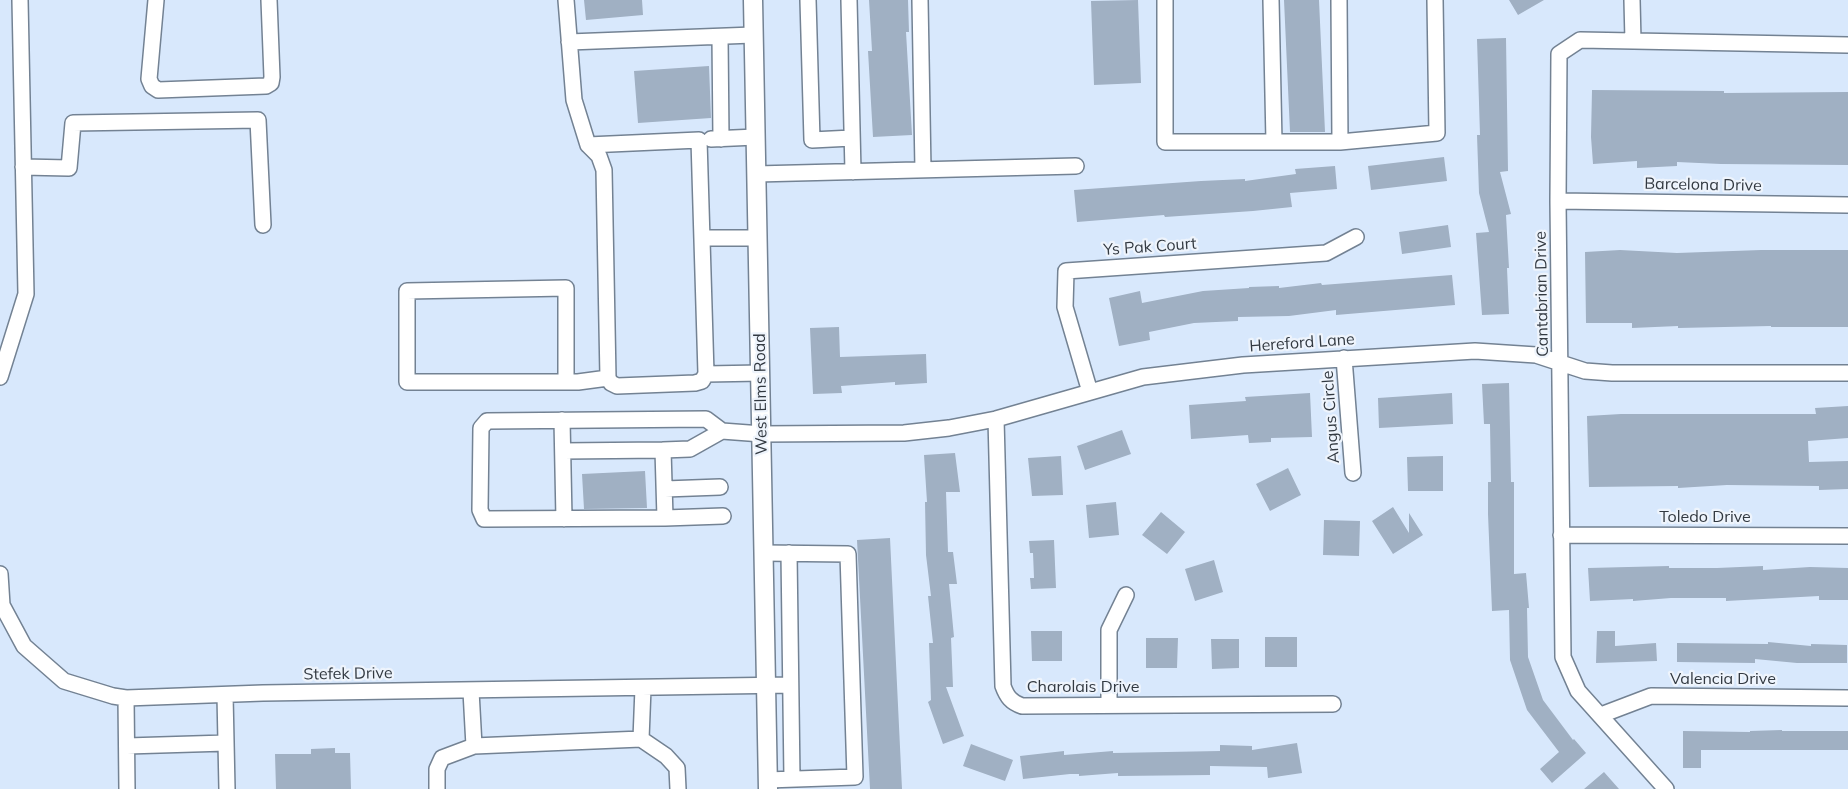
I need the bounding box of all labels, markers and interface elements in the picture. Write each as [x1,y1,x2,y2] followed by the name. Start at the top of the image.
[1644,174,1762,196] street label: Barcelona Drive
[1531,231,1553,357] street label: Cantabrian Drive
[1103,234,1197,260] street label: Ys Pak Court
[1249,330,1355,356] street label: Hereford Lane
[750,333,772,455] street label: West Elms Road
[1318,370,1344,464] street label: Angus Circle
[1659,507,1751,527] street label: Toledo Drive
[303,664,393,684] street label: Stefek Drive
[1670,669,1776,689] street label: Valencia Drive
[1027,677,1139,697] street label: Charolais Drive

